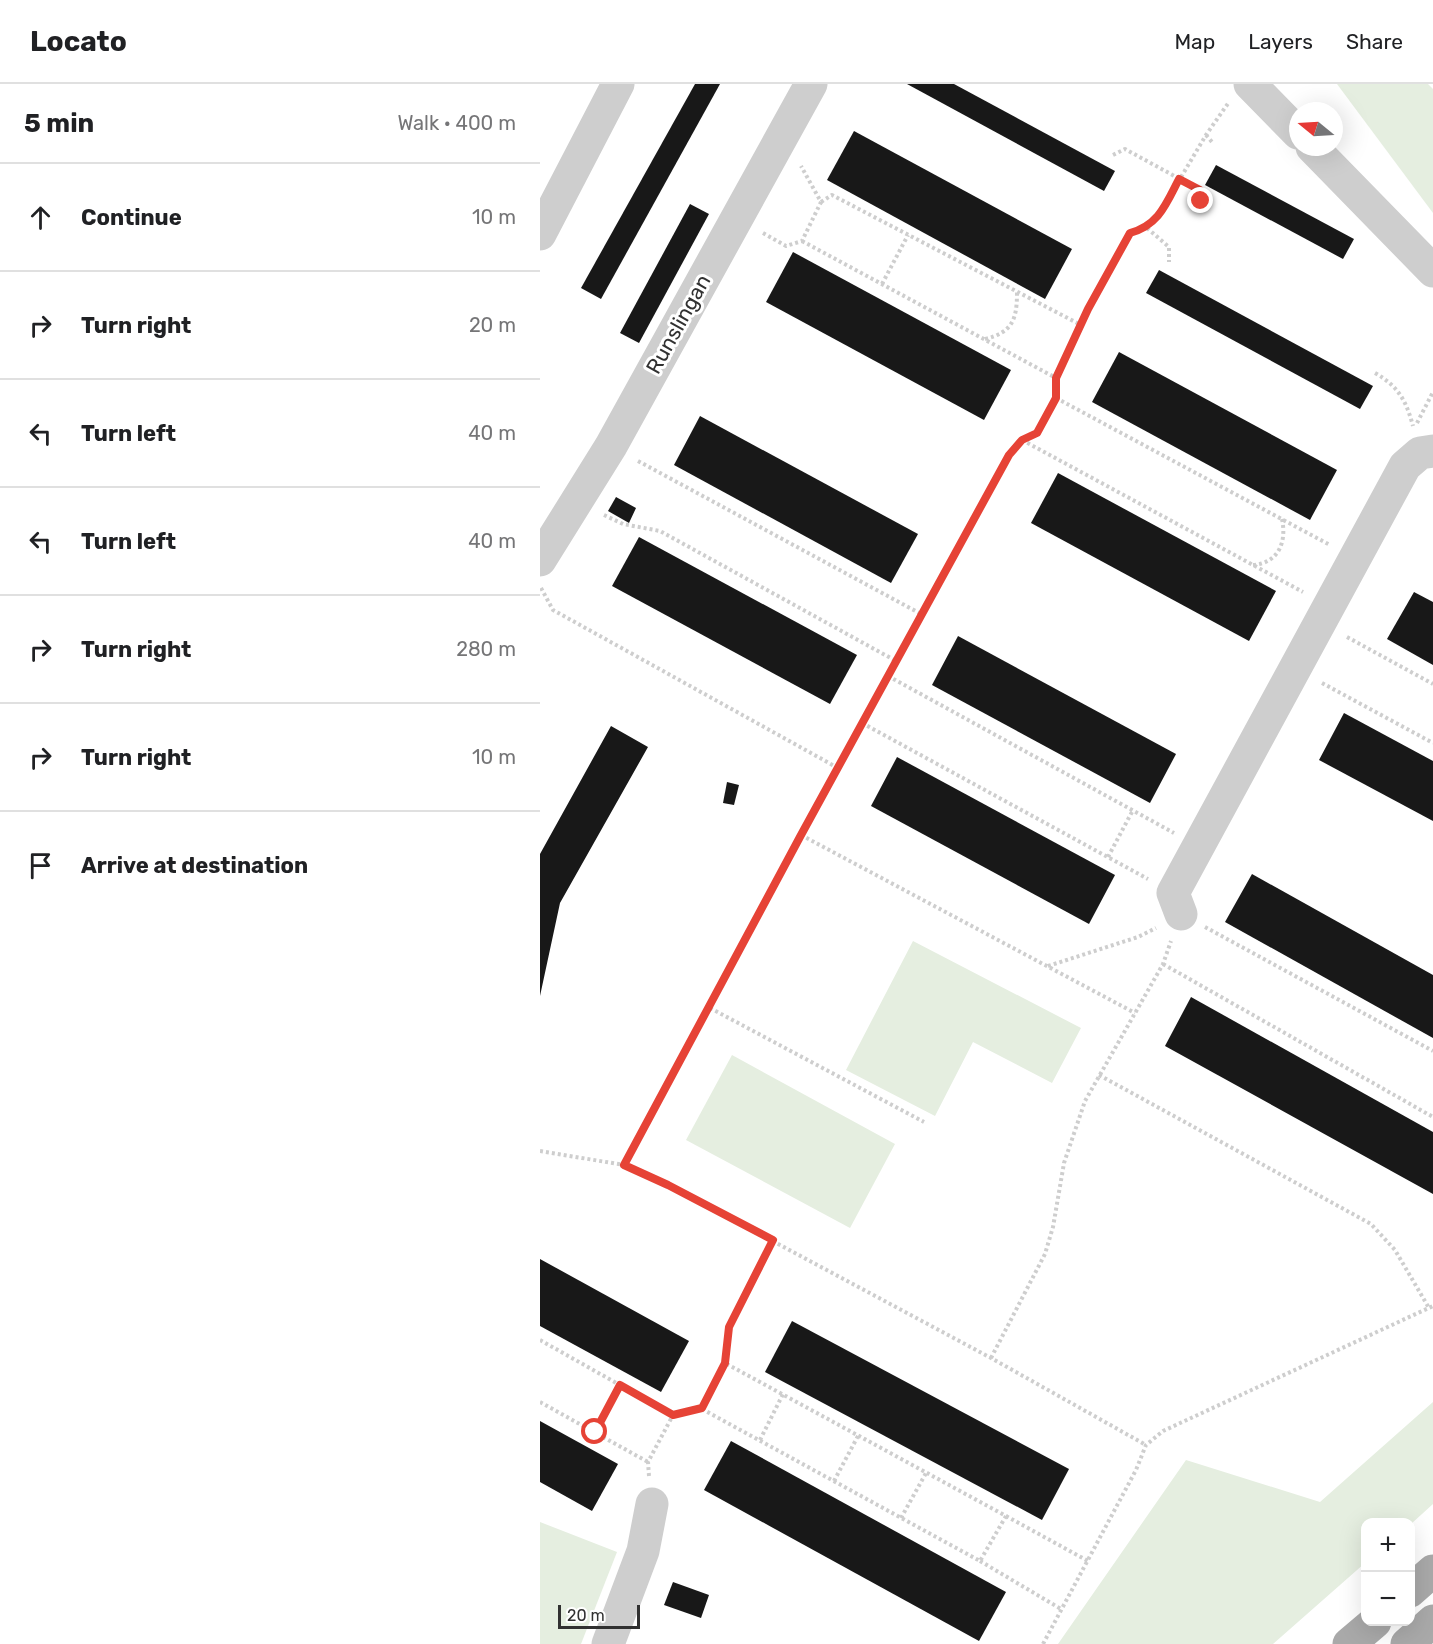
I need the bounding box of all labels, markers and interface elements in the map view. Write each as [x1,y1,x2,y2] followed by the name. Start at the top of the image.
[30,25,127,58] text: Locato
[1174,29,1215,54] text: Map
[1248,29,1313,54] text: Layers
[1346,29,1403,54] text: Share
[1289,102,1343,156] north arrow
[24,108,94,139] text: 5 min
[397,111,516,135] text: Walk · 400 m
[1187,187,1213,213] route end
[24,201,57,234] icon: ahead
[81,204,182,231] text: Continue
[472,205,516,229] text: 10 m
[640,270,716,378] street label: Runslingan
[24,309,57,342] icon: right
[81,312,191,339] text: Turn right
[469,313,516,337] text: 20 m
[24,417,57,450] icon: left
[81,420,176,447] text: Turn left
[468,421,516,445] text: 40 m
[24,525,57,558] icon: left
[81,528,176,555] text: Turn left
[468,529,516,553] text: 40 m
[24,633,57,666] icon: right
[81,636,191,663] text: Turn right
[456,637,516,661] text: 280 m
[24,741,57,774] icon: right
[81,744,191,771] text: Turn right
[472,745,516,769] text: 10 m
[24,849,57,882] icon: arrive
[81,852,308,879] text: Arrive at destination
[581,1418,607,1444] route start
[1361,1518,1415,1626] map controls
[1361,1518,1415,1572] button: +
[1361,1572,1415,1626] button: −
[558,1602,640,1630] scale bar
[567,1606,605,1625] text: 20 m

